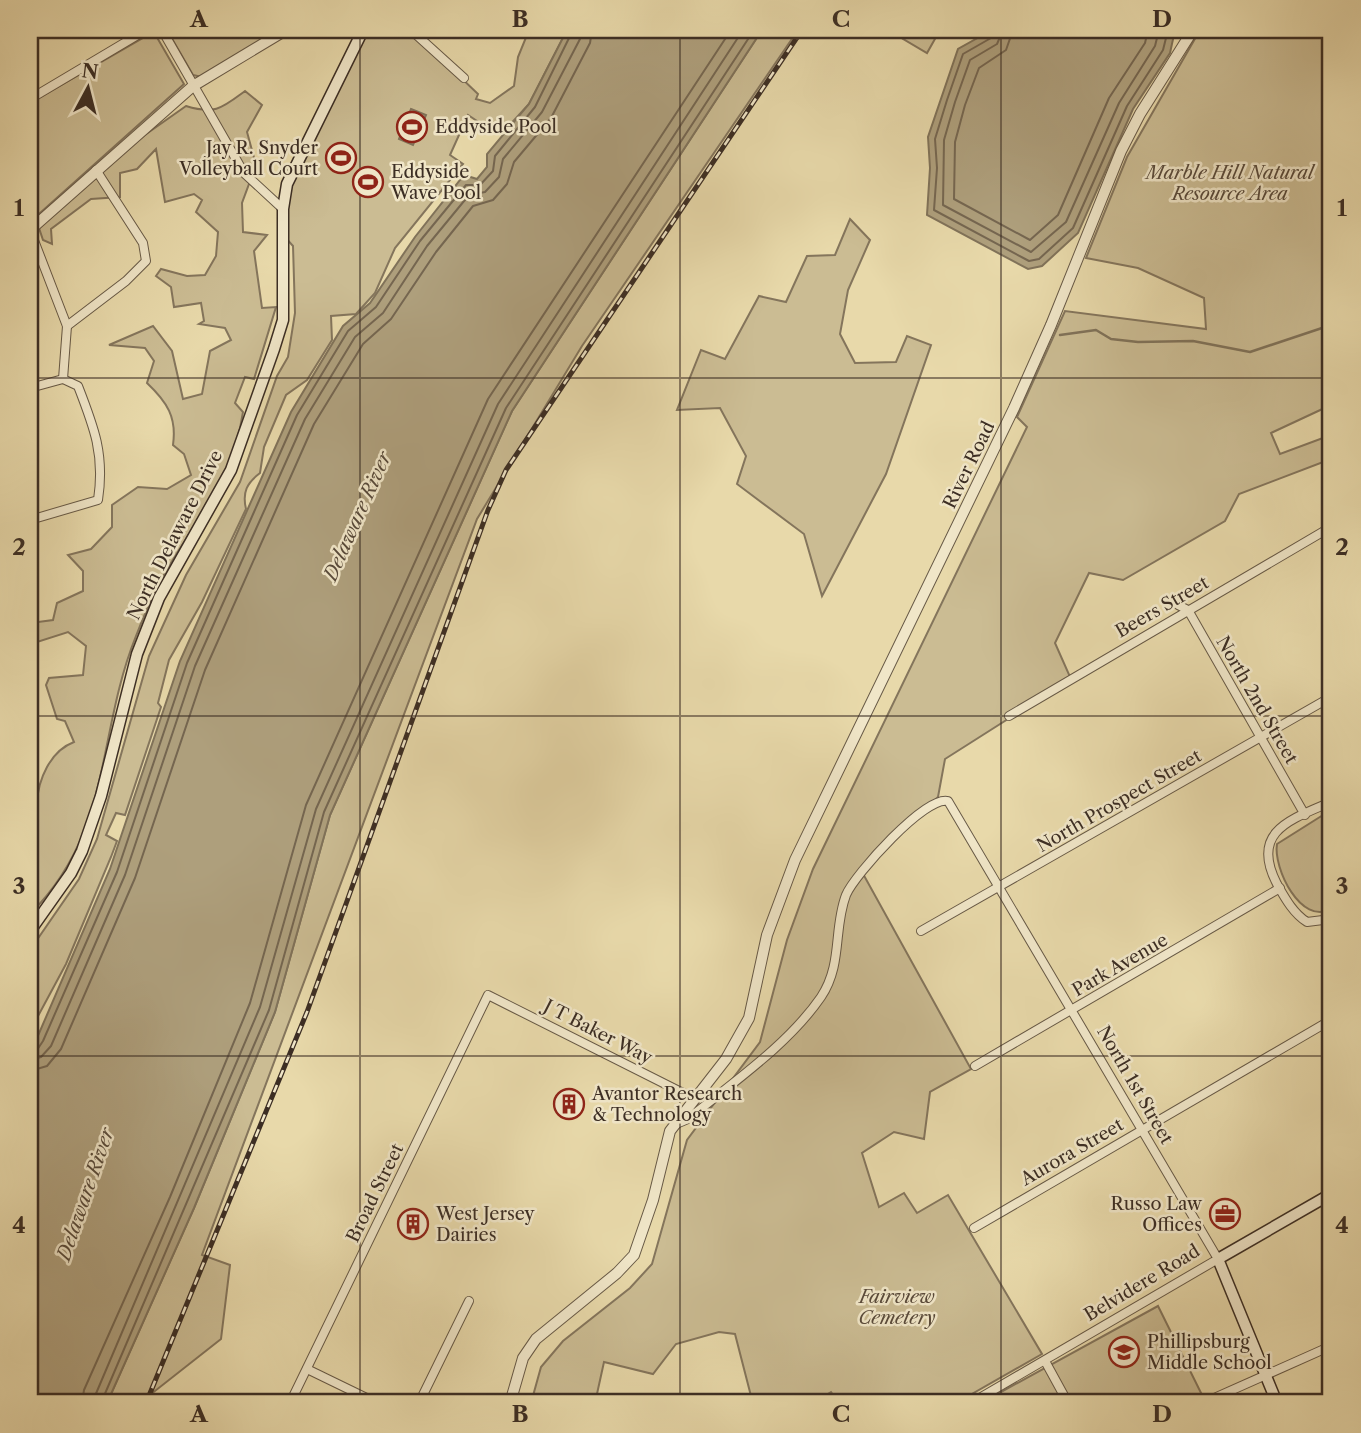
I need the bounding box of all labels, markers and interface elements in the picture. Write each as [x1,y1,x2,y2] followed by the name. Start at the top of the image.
[189,5,209,33] text: A
[511,5,529,33] text: B
[832,5,850,33] text: C
[1152,5,1172,33] text: D
[52,52,122,122] north arrow
[80,59,100,84] text: N
[395,110,429,144] sports icon: Eddyside Pool
[435,116,557,138] place label: Eddyside Pool
[178,137,319,180] place label: Jay R. Snyder Volleyball Court
[324,141,358,175] sports icon: Jay R. Snyder Volleyball Court
[390,161,481,204] place label: Eddyside Wave Pool
[1144,162,1316,205] park label: Marble Hill Natural Resource Area
[351,165,385,199] sports icon: Eddyside Wave Pool
[14,194,25,222] text: 1
[1337,194,1348,222] text: 1
[938,418,1000,512] street label: River Road
[123,447,227,623] street label: North Delaware Drive
[318,447,397,586] water label: Delaware River
[12,533,26,561] text: 2
[1335,533,1349,561] text: 2
[1111,571,1213,643] street label: Beers Street
[1212,632,1303,768] street label: North 2nd Street
[1033,745,1206,857] street label: North Prospect Street
[13,872,26,900] text: 3
[1336,872,1349,900] text: 3
[1068,929,1172,1001] street label: Park Avenue
[537,994,657,1069] street label: J T Baker Way
[1092,1022,1178,1149] street label: North 1st Street
[591,1083,742,1126] place label: Avantor Research & Technology
[552,1087,586,1121] building icon: Avantor Research & Technology
[1016,1113,1128,1191] street label: Aurora Street
[51,1124,119,1265] water label: Delaware River
[342,1139,409,1246] street label: Broad Street
[1111,1193,1203,1236] place label: Russo Law Offices
[1208,1197,1242,1231] office icon: Russo Law Offices
[435,1203,536,1246] place label: West Jersey Dairies
[396,1207,430,1241] building icon: West Jersey Dairies
[12,1211,26,1239] text: 4
[1335,1211,1349,1239] text: 4
[1080,1240,1204,1326] street label: Belvidere Road
[857,1286,935,1329] park label: Fairview Cemetery
[1147,1331,1272,1374] place label: Phillipsburg Middle School
[1107,1335,1141,1369] school or university icon: Phillipsburg Middle School
[189,1400,209,1428] text: A
[511,1400,529,1428] text: B
[832,1400,850,1428] text: C
[1152,1400,1172,1428] text: D

